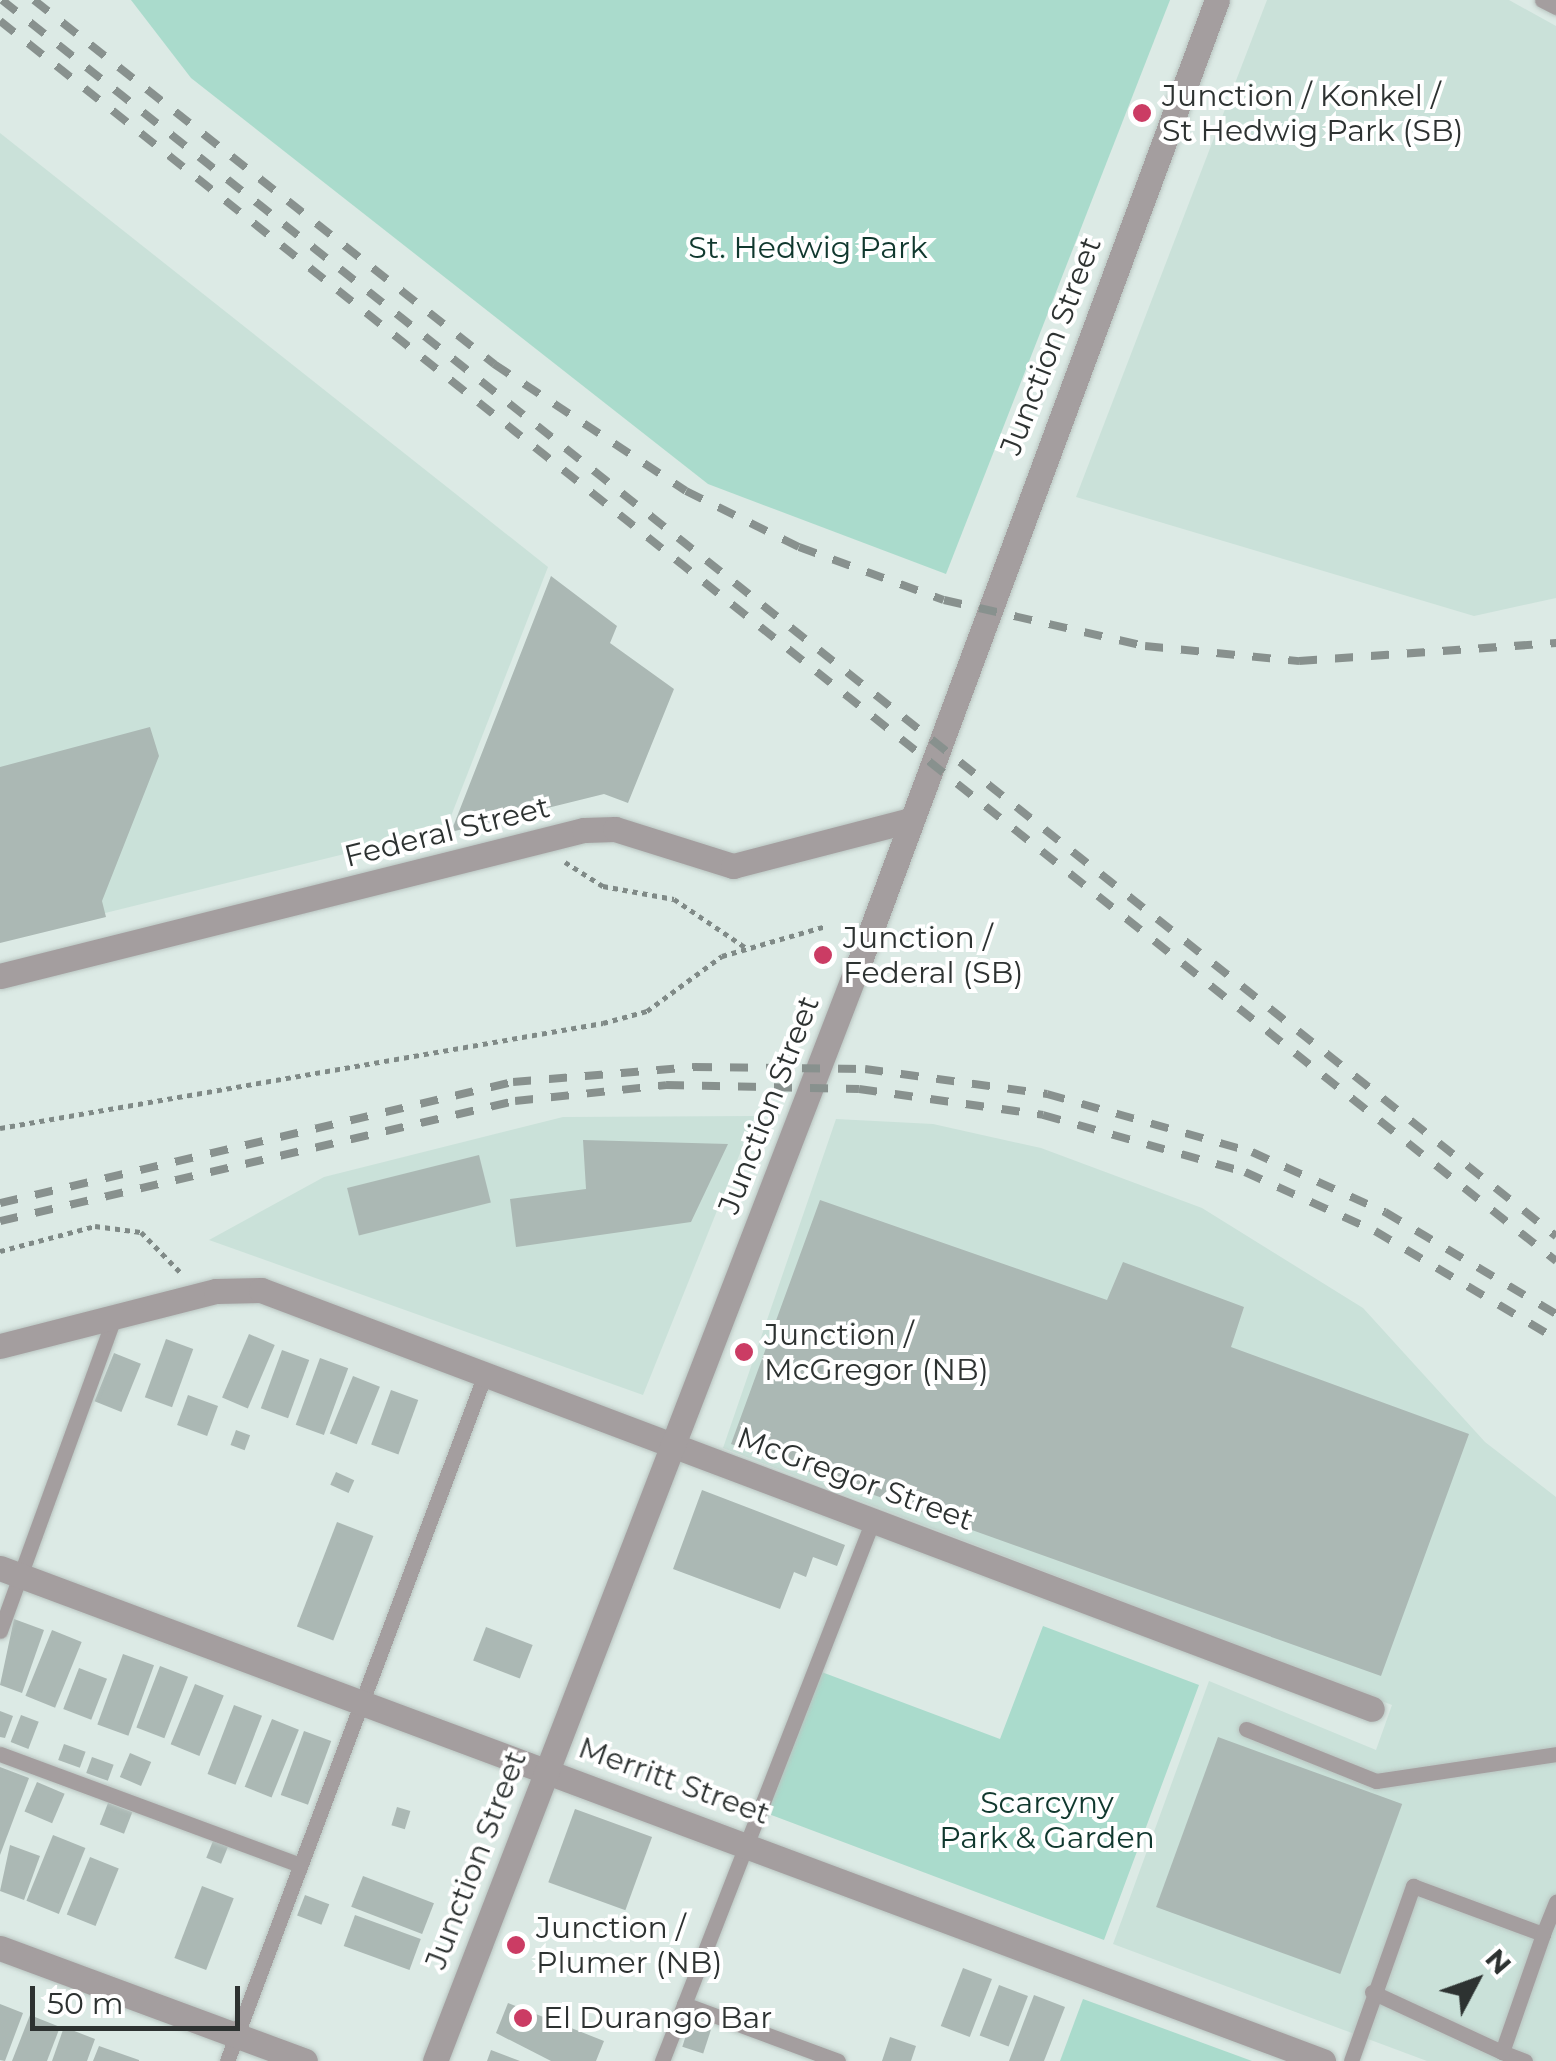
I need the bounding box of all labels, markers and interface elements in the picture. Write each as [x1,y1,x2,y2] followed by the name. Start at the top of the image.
[1162,78,1463,148] place label: Junction / Konkel / St Hedwig Park (SB)
[1131,102,1153,124] marker: Junction / Konkel / St Hedwig Park (SB)
[688,230,928,266] park label: St. Hedwig Park
[993,232,1109,460] street label: Junction Street
[341,789,553,875] street label: Federal Street
[843,920,1023,990] place label: Junction / Federal (SB)
[812,944,834,966] marker: Junction / Federal (SB)
[711,991,827,1219] street label: Junction Street
[764,1317,988,1388] place label: Junction / McGregor (NB)
[733,1341,755,1363] marker: Junction / McGregor (NB)
[732,1420,978,1538] street label: McGregor Street
[574,1730,774,1832] street label: Merritt Street
[418,1746,534,1974] street label: Junction Street
[939,1785,1155,1856] park label: Scarcyny Park & Garden
[536,1910,722,1980] place label: Junction / Plumer (NB)
[1426,1931,1526,2031] north arrow
[505,1934,527,1956] marker: Junction / Plumer (NB)
[1478,1942,1519,1981] text: N
[35,1966,245,2028] scale bar
[47,1985,124,2022] text: 50 m
[543,2000,772,2036] place label: El Durango Bar
[512,2007,534,2029] marker: El Durango Bar

